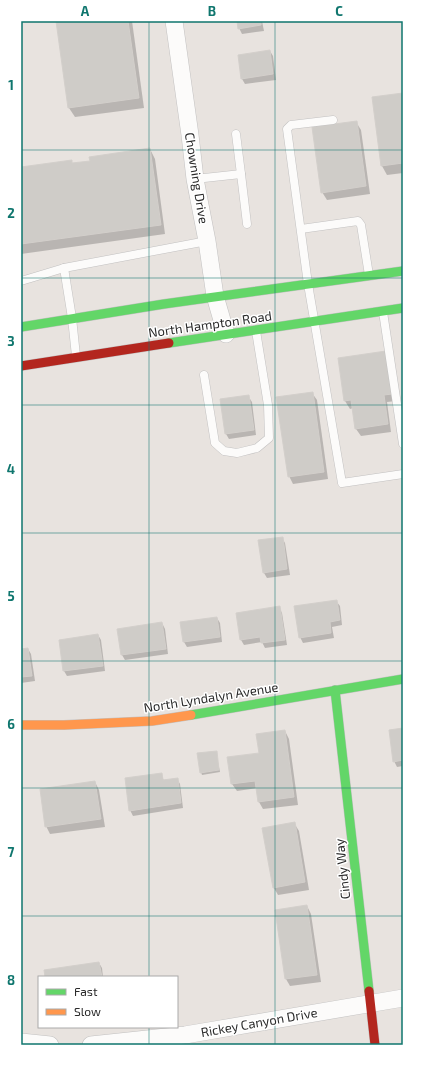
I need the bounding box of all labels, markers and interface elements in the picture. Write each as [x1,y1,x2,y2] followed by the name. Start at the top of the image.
[81,3,90,19] text: A
[208,3,216,19] text: B
[335,3,343,19] text: C
[8,77,14,93] text: 1
[182,131,212,225] street label: Chowning Drive
[7,205,15,221] text: 2
[147,307,273,341] street label: North Hampton Road
[7,333,15,349] text: 3
[7,461,15,477] text: 4
[7,588,15,604] text: 5
[143,678,279,716] street label: North Lyndalyn Avenue
[7,716,15,732] text: 6
[331,838,353,900] street label: Cindy Way
[8,844,15,860] text: 7
[7,972,15,988] text: 8
[38,976,178,1028] legend
[74,984,98,998] text: Fast
[74,1004,101,1018] text: Slow
[199,1004,319,1040] street label: Rickey Canyon Drive

